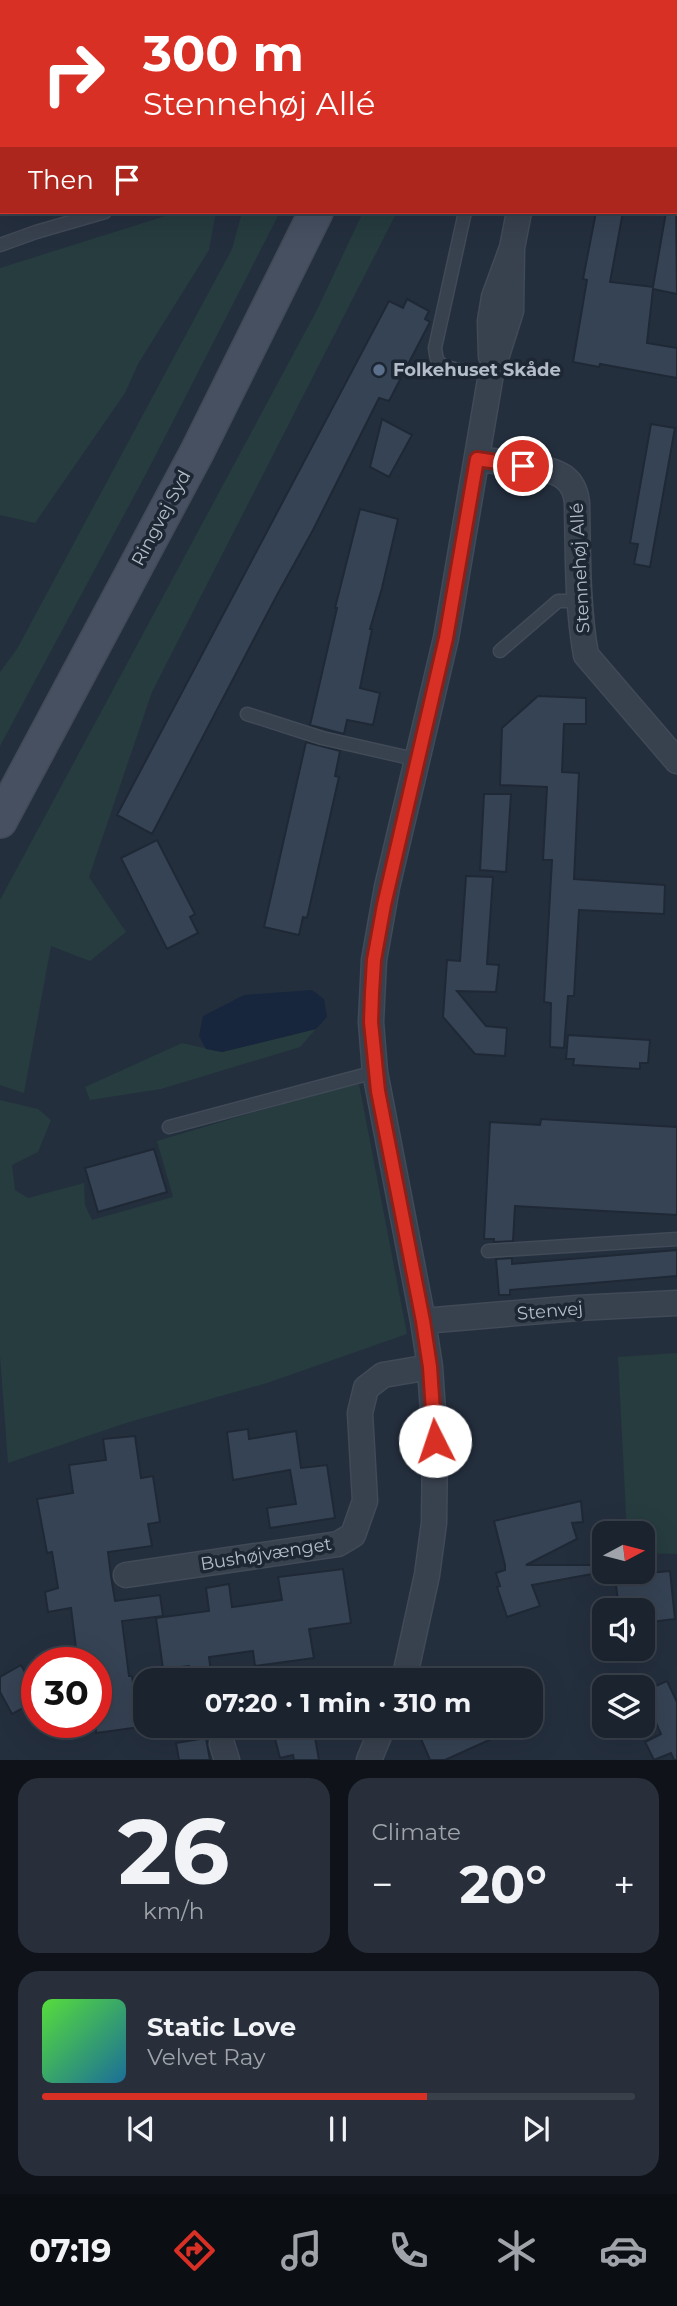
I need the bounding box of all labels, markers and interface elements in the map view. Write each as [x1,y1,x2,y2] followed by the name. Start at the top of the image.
[143,24,304,83] text: 300 m
[28,28,119,119] icon: right
[143,84,375,123] text: Stennehøj Allé
[108,161,146,199] icon: arrive
[28,164,94,196] text: Then
[393,359,561,381] place label: Folkehuset Skåde
[371,362,387,378] marker: Folkehuset Skåde
[493,436,553,496] pin
[504,447,542,485] icon: arrive
[127,466,195,570] street label: Ringvej Syd
[566,502,594,634] street label: Stennehøj Allé
[516,1297,584,1325] street label: Stenvej
[398,1404,472,1478] position arrow
[592,1521,654,1584] north arrow
[592,1521,655,1738] map controls
[199,1533,333,1575] street label: Bushøjvænget
[592,1598,655,1661] button: sound
[21,1647,112,1738] speed limit sign: 30
[592,1675,655,1738] button: layers
[205,1687,471,1719] text: 07:20 · 1 min · 310 m
[118,1796,230,1907] text: 26
[372,1818,461,1846] text: Climate
[459,1853,547,1916] text: 20°
[372,1861,393,1908] text: −
[613,1861,635,1908] text: +
[143,1897,204,1925] text: km/h
[147,2011,296,2043] text: Static Love
[147,2043,265,2071] text: Velvet Ray
[122,2110,160,2148] icon: previous
[319,2110,357,2148] icon: pause
[517,2110,555,2148] icon: next
[170,2226,219,2275] icon: directions
[277,2226,326,2275] icon: music
[384,2226,433,2275] icon: phone
[492,2226,541,2275] icon: climate
[599,2226,648,2275] icon: car
[29,2231,111,2270] text: 07:19

